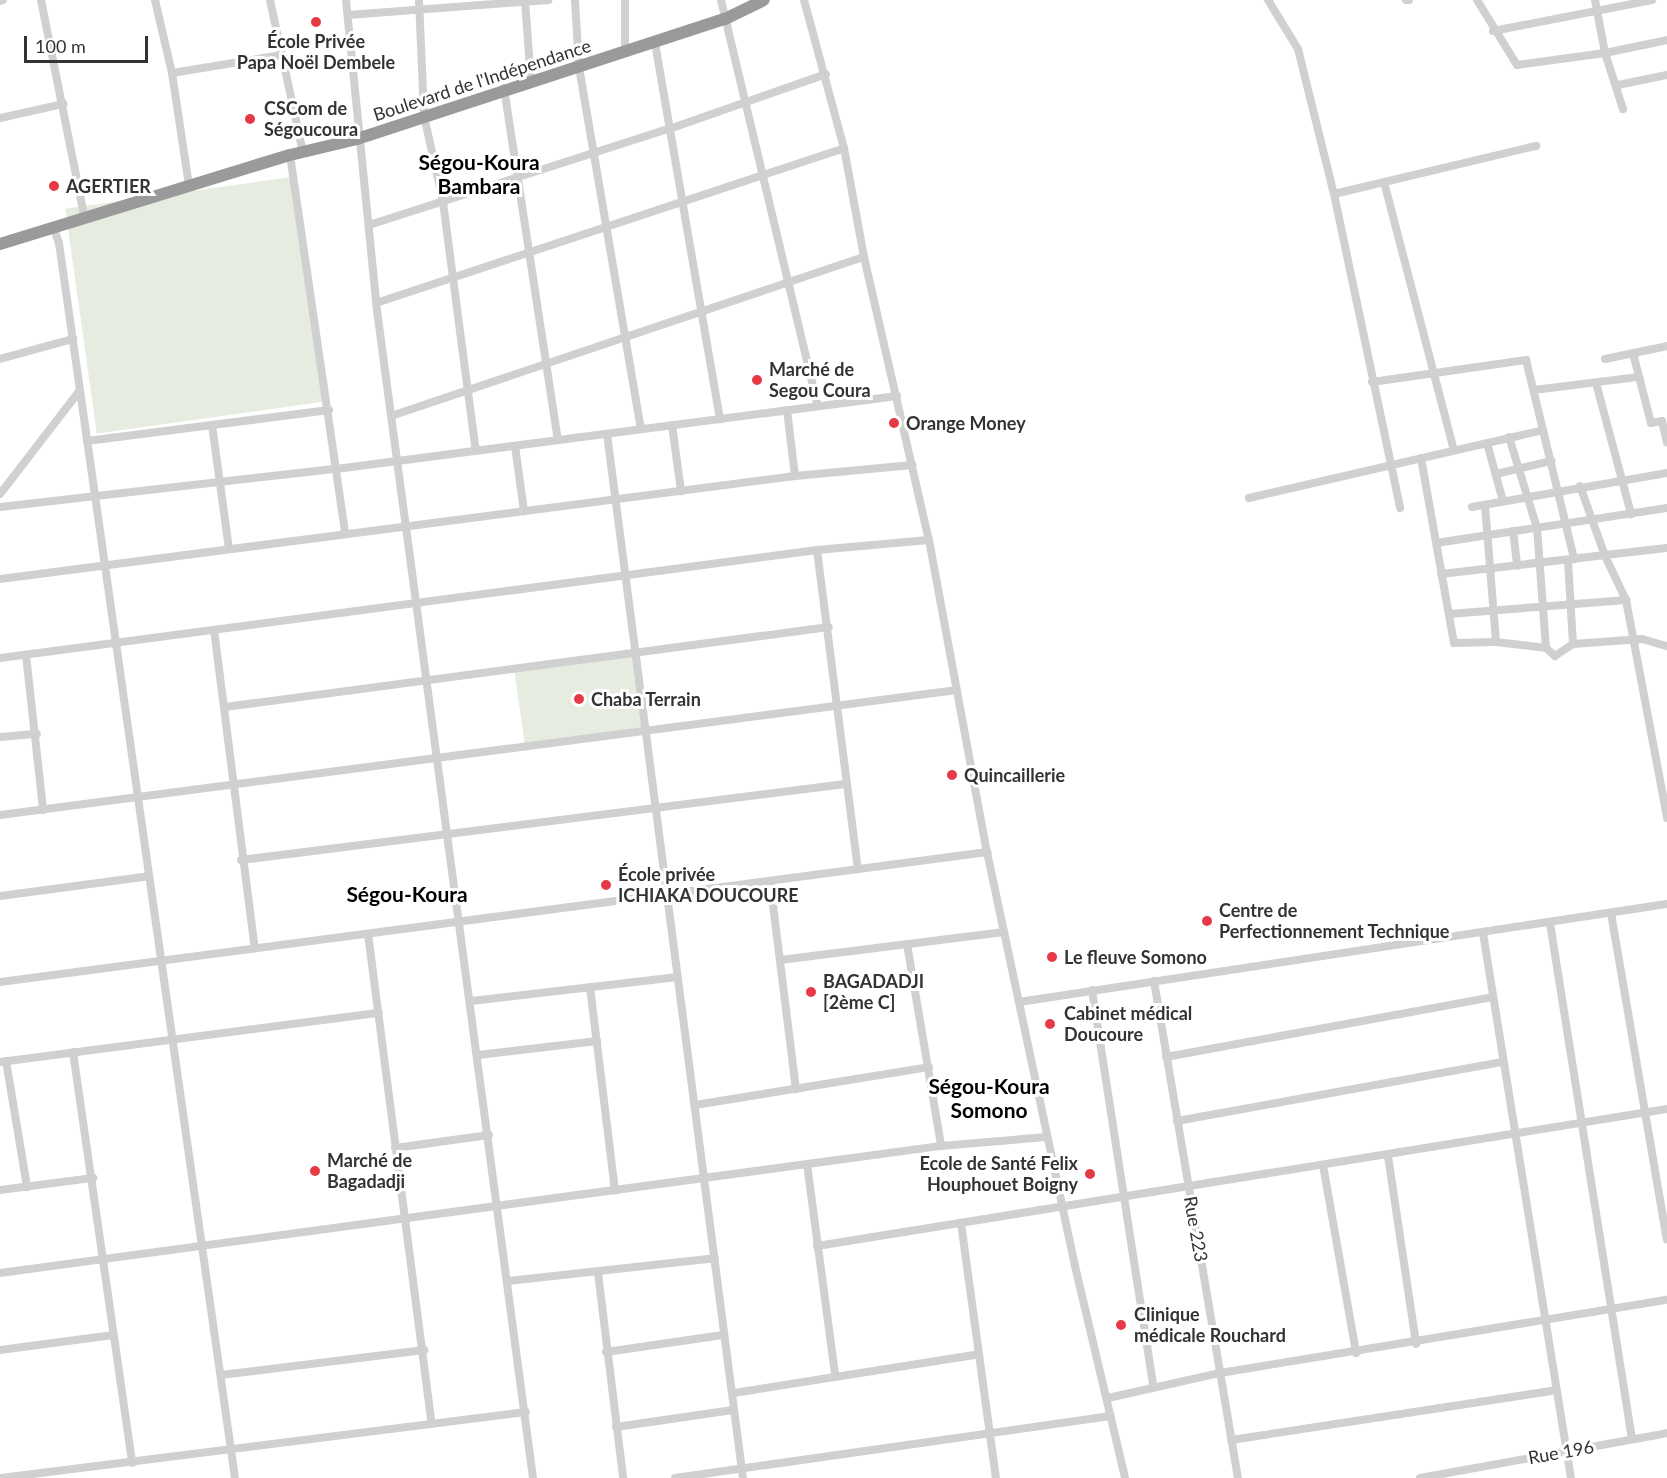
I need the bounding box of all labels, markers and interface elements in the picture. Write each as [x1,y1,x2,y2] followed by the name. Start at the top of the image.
[309,15,323,29] marker: École Privée Papa Noël Dembele
[27,24,152,62] scale bar
[237,31,395,74] place label: École Privée Papa Noël Dembele
[35,35,86,57] text: 100 m
[370,35,594,125] street label: Boulevard de l'Indépendance
[264,98,358,140] place label: CSCom de Ségoucoura
[241,110,259,128] marker: CSCom de Ségoucoura
[418,149,540,199] district label: Ségou-Koura Bambara
[66,175,151,197] place label: AGERTIER
[47,179,61,193] marker: AGERTIER
[769,359,871,401] place label: Marché de Segou Coura
[750,373,764,387] marker: Marché de Segou Coura
[906,412,1026,434] place label: Orange Money
[887,416,901,430] marker: Orange Money
[591,688,701,710] place label: Chaba Terrain
[572,692,586,706] marker: Chaba Terrain
[964,764,1065,786] place label: Quincaillerie
[945,768,959,782] marker: Quincaillerie
[618,864,799,906] place label: École privée ICHIAKA DOUCOURE
[599,878,613,892] marker: École privée ICHIAKA DOUCOURE
[346,881,468,907] district label: Ségou-Koura
[1219,900,1450,942] place label: Centre de Perfectionnement Technique
[1200,914,1214,928] marker: Centre de Perfectionnement Technique
[1064,946,1207,968] place label: Le fleuve Somono
[1045,950,1059,964] marker: Le fleuve Somono
[823,971,924,1014] place label: BAGADADJI [2ème C]
[804,985,818,999] marker: BAGADADJI [2ème C]
[1064,1003,1192,1046] place label: Cabinet médical Doucoure
[1041,1015,1059,1033] marker: Cabinet médical Doucoure
[928,1073,1050,1123] district label: Ségou-Koura Somono
[327,1150,412,1192] place label: Marché de Bagadadji
[920,1153,1078,1196] place label: Ecole de Santé Felix Houphouet Boigny
[308,1164,322,1178] marker: Marché de Bagadadji
[1083,1167,1097,1181] marker: Ecole de Santé Felix Houphouet Boigny
[1180,1194,1212,1264] street label: Rue 223
[1134,1304,1286,1346] place label: Clinique médicale Rouchard
[1112,1316,1130,1334] marker: Clinique médicale Rouchard
[1526,1436,1596,1468] street label: Rue 196

